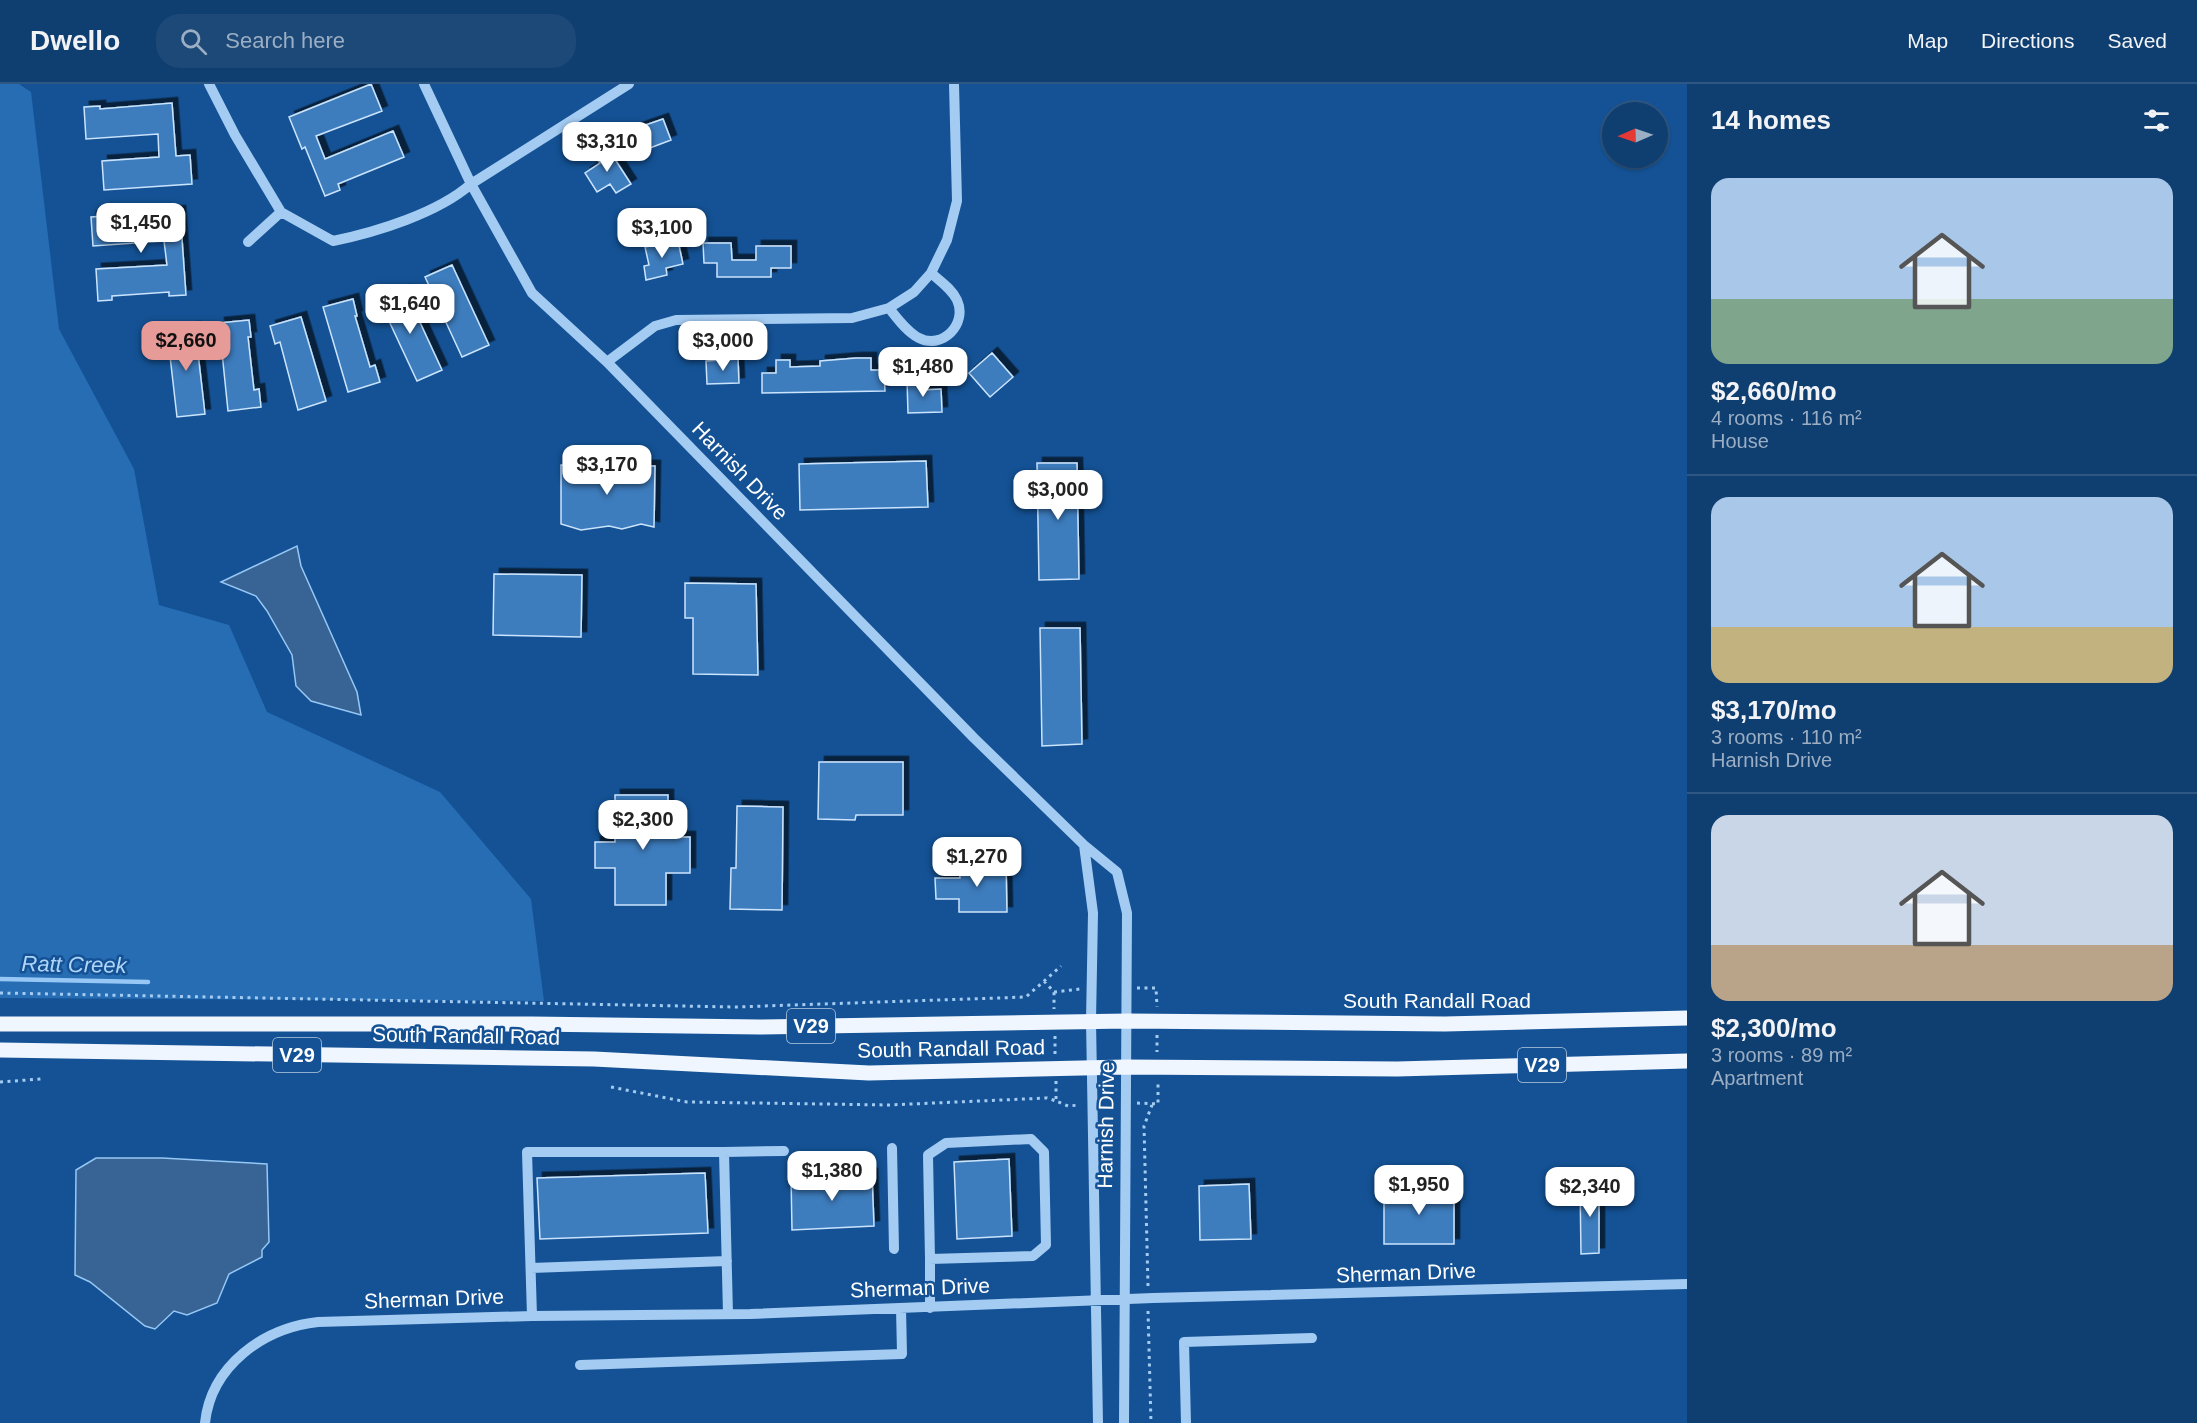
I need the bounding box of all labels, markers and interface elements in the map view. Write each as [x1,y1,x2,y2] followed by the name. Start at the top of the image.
[156,14,576,68] search box
[30,25,120,56] text: Dwello
[177,25,210,58] icon: search
[225,28,345,53] text: Search here
[1907,29,1948,52] text: Map
[1981,29,2074,52] text: Directions
[2107,29,2167,52] text: Saved
[1602,102,1668,168] north arrow
[1602,102,1668,168] map controls
[2140,104,2173,137] icon: filters
[1711,105,1831,135] text: 14 homes
[558,122,656,173] pin: $3,310
[576,130,638,152] text: $3,310
[92,203,190,254] pin: $1,450
[613,208,711,259] pin: $3,100
[110,211,172,233] text: $1,450
[631,216,693,238] text: $3,100
[1888,217,1996,325] icon: home
[361,284,459,335] pin: $1,640
[379,292,441,314] text: $1,640
[137,321,235,372] pin: $2,660
[674,321,772,372] pin: $3,000
[155,329,217,351] text: $2,660
[692,329,754,351] text: $3,000
[874,347,972,398] pin: $1,480
[892,355,954,377] text: $1,480
[1711,376,1837,406] text: $2,660/mo
[1711,407,1862,429] text: 4 rooms · 116 m²
[688,417,793,524] street label: Harnish Drive
[1711,430,1769,452] text: House
[558,445,656,496] pin: $3,170
[576,453,638,475] text: $3,170
[1009,470,1107,521] pin: $3,000
[1027,478,1089,500] text: $3,000
[1888,536,1996,644] icon: home
[1711,695,1837,725] text: $3,170/mo
[1711,726,1862,748] text: 3 rooms · 110 m²
[1711,749,1832,771] text: Harnish Drive
[594,800,692,851] pin: $2,300
[612,808,674,830] text: $2,300
[928,837,1026,888] pin: $1,270
[946,845,1008,867] text: $1,270
[1888,854,1996,962] icon: home
[21,951,128,978] water label: Ratt Creek
[1343,989,1531,1012] street label: South Randall Road
[787,1009,835,1043] road number: V29
[1711,1013,1837,1043] text: $2,300/mo
[372,1022,560,1049] street label: South Randall Road
[857,1035,1045,1062] street label: South Randall Road
[273,1038,321,1072] road number: V29
[1711,1044,1852,1066] text: 3 rooms · 89 m²
[1518,1048,1566,1082] road number: V29
[1093,1061,1118,1189] street label: Harnish Drive
[1711,1067,1803,1089] text: Apartment
[783,1151,881,1202] pin: $1,380
[801,1159,863,1181] text: $1,380
[1370,1165,1468,1216] pin: $1,950
[1541,1167,1639,1218] pin: $2,340
[1388,1173,1450,1195] text: $1,950
[1559,1175,1621,1197] text: $2,340
[1336,1259,1476,1286] street label: Sherman Drive
[850,1274,990,1301] street label: Sherman Drive
[364,1285,504,1312] street label: Sherman Drive

